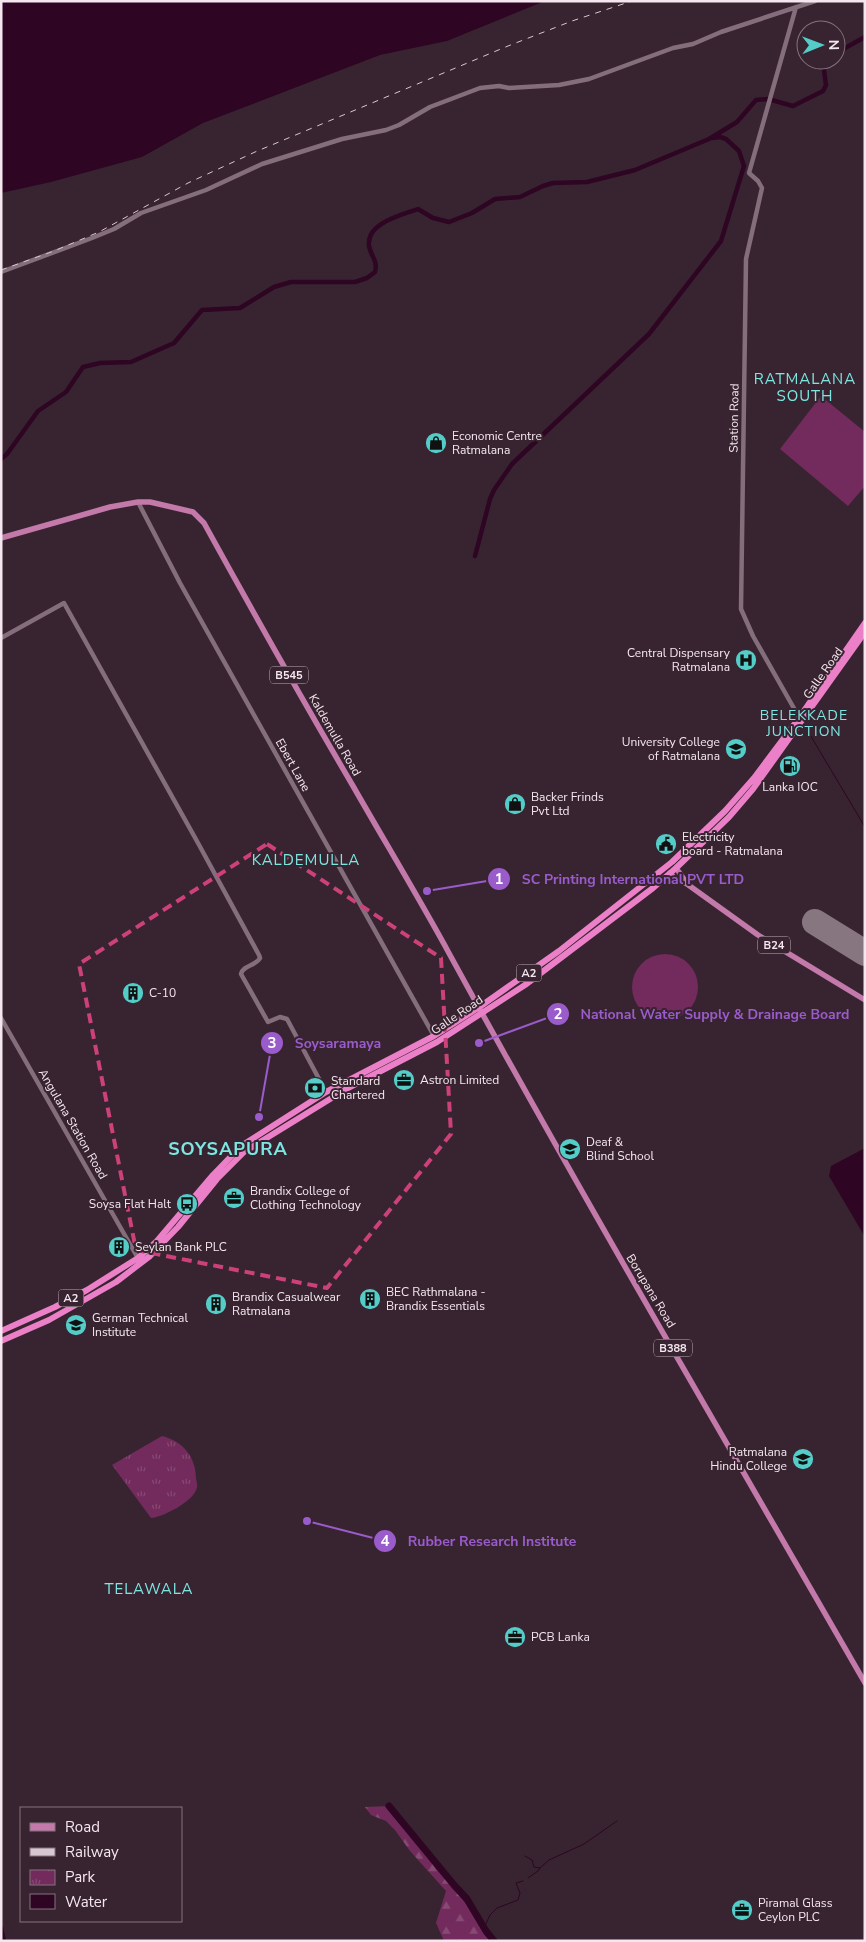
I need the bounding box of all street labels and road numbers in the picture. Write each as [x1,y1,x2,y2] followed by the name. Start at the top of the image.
[725,383,743,453] street label: Station Road
[799,644,847,702] street label: Galle Road
[270,666,308,684] road number: B545
[305,691,365,779] street label: Kaldemulla Road
[272,736,314,794] street label: Ebert Lane
[758,936,790,954] road number: B24
[516,964,542,981] road number: A2
[428,992,486,1038] street label: Galle Road
[35,1066,111,1182] street label: Angulana Station Road
[623,1251,679,1331] street label: Borupana Road
[58,1290,84,1306] road number: A2
[654,1340,692,1356] road number: B388

